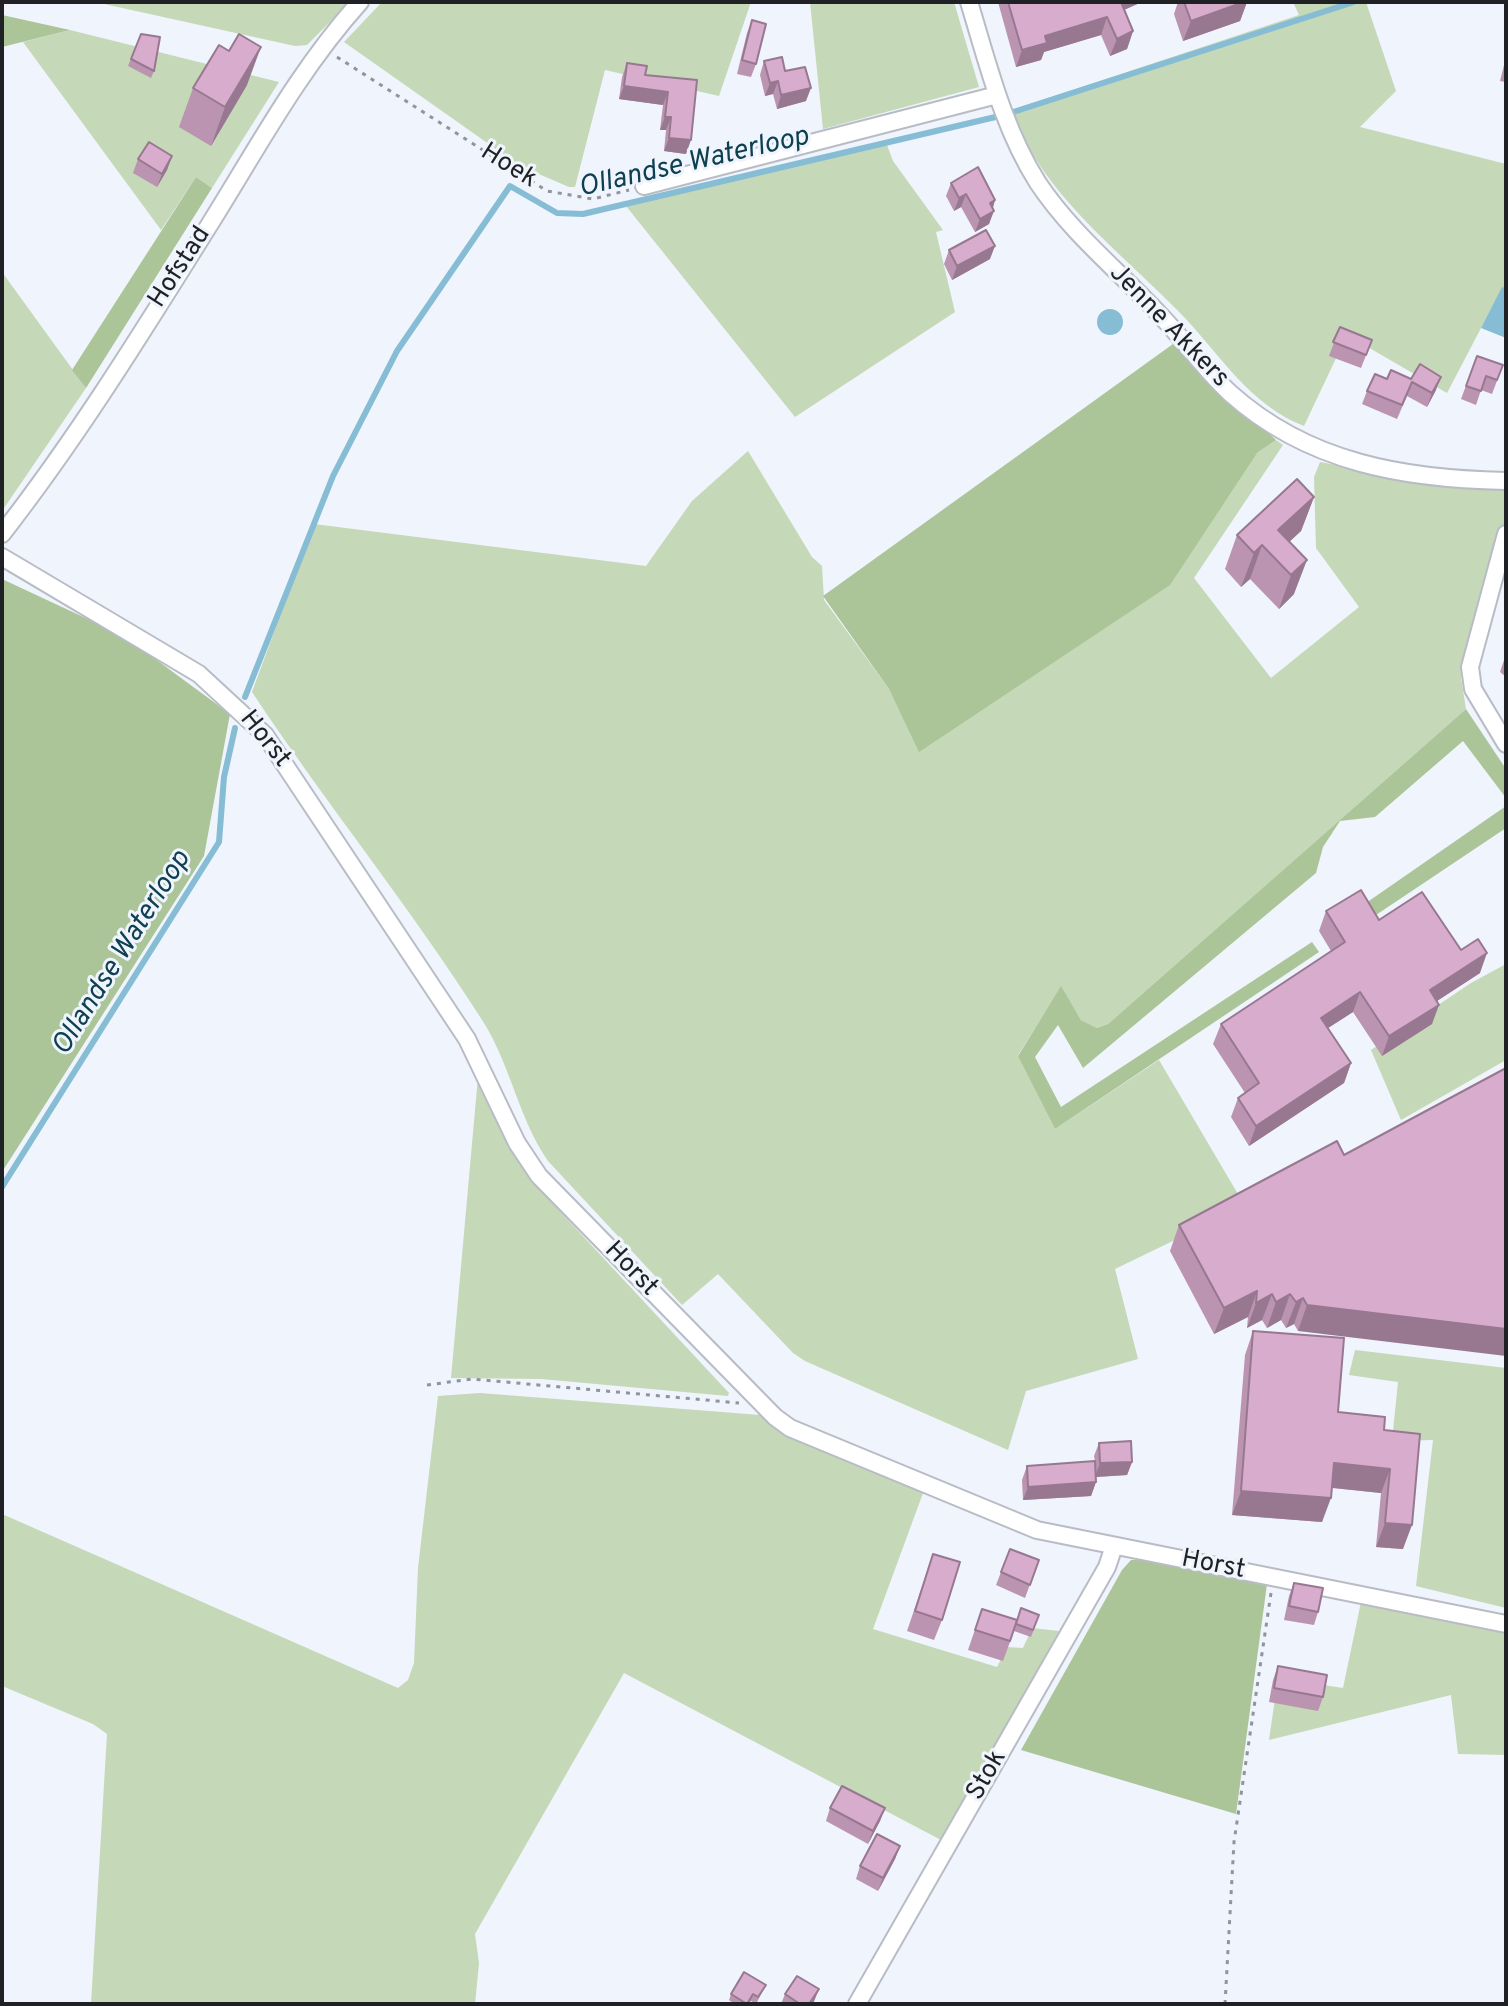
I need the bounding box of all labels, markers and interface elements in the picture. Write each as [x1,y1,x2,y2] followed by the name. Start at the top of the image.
[576,121,812,207] water label: Ollandse Waterloop
[474,138,542,196] street label: Hoek
[143,221,219,315] street label: Hofstad
[1101,259,1235,395] street label: Jenne Akkers
[232,705,296,775] street label: Horst
[47,846,199,1062] water label: Ollandse Waterloop
[596,1236,664,1304] street label: Horst
[1178,1545,1248,1587] street label: Horst
[961,1745,1015,1807] street label: Stok

